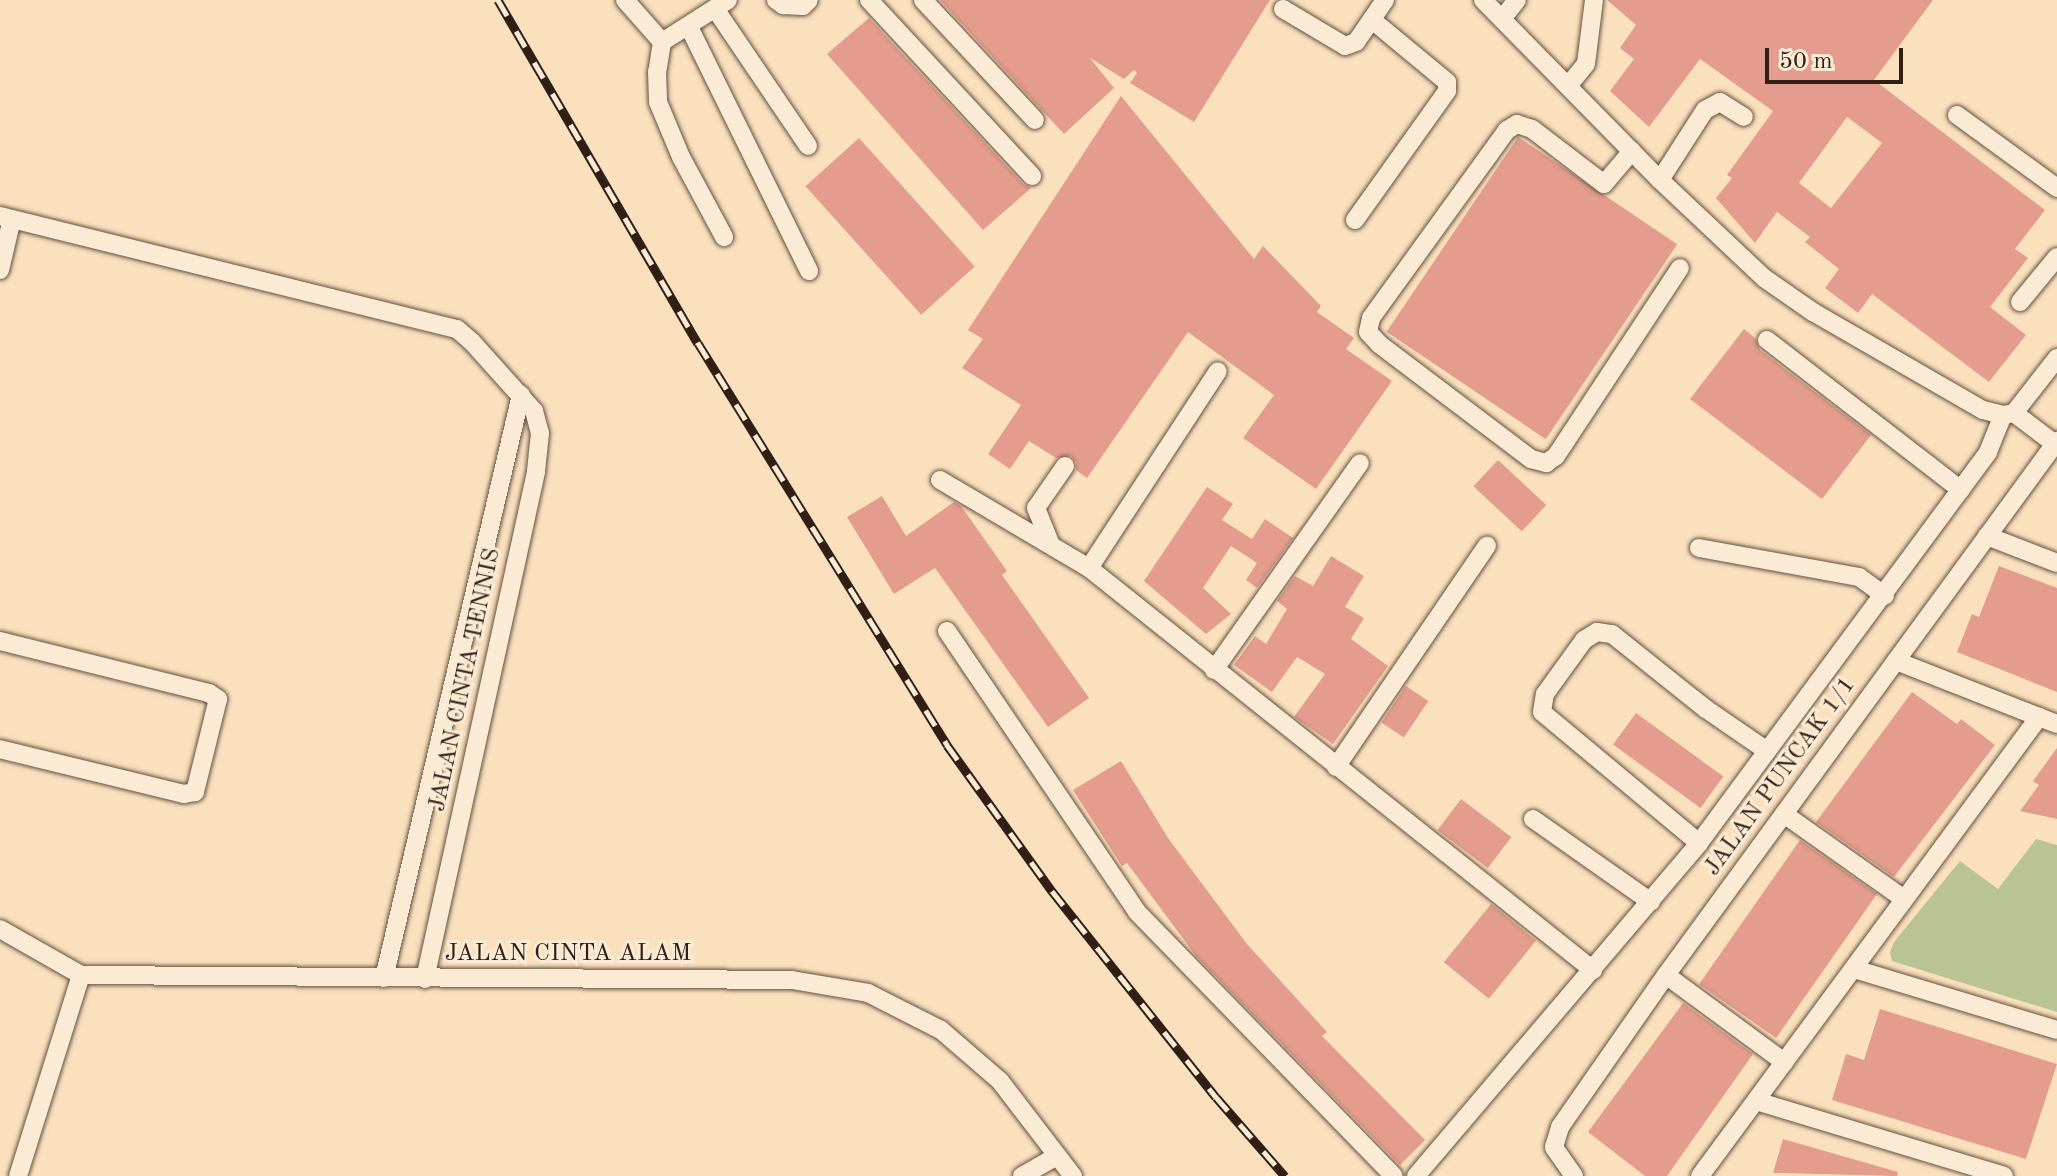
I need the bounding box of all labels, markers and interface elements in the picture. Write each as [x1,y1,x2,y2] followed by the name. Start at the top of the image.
[1769,32,1907,82] scale bar
[1779,50,1833,74] text: 50 m
[424,546,508,814] street label: JALAN CINTA TENNIS
[1699,672,1863,882] street label: JALAN PUNCAK 1/1
[445,941,691,969] street label: JALAN CINTA ALAM

